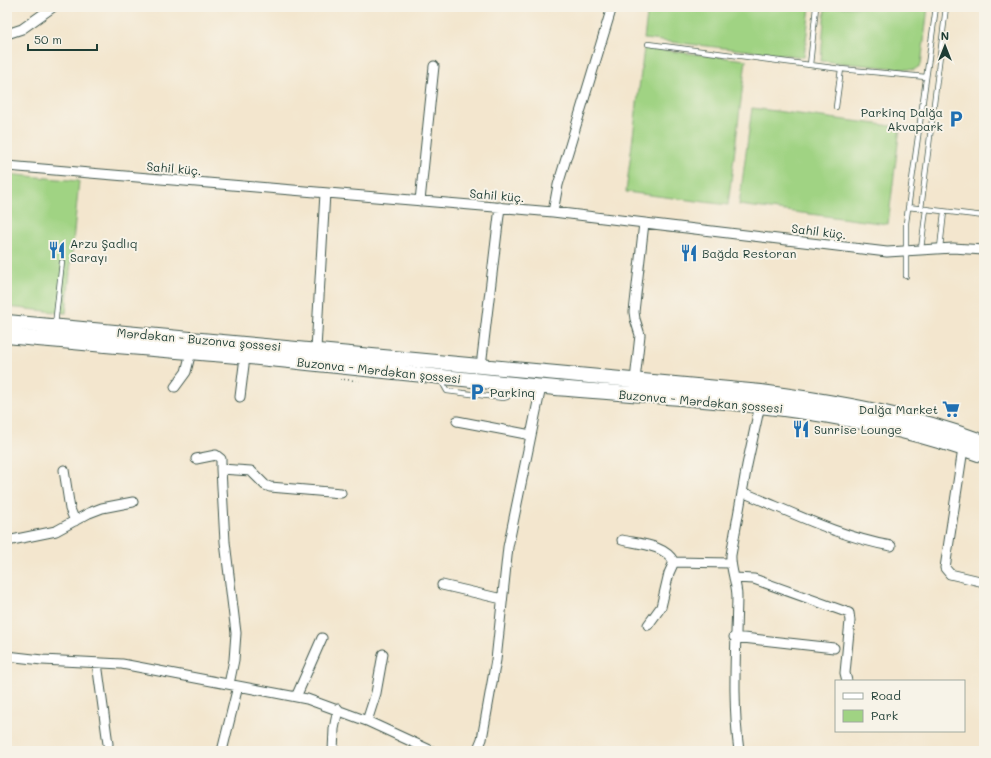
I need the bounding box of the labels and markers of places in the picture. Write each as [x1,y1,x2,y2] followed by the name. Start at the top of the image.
[861,104,943,134] place label: Parkinq Dalğa Akvapark
[946,109,966,129] parking icon: Parkinq Dalğa Akvapark
[70,235,138,265] place label: Arzu Şadlıq Sarayı
[47,240,67,260] restaurant icon: Arzu Şadlıq Sarayı
[679,243,699,263] restaurant icon: Bağda Restoran
[702,245,796,261] place label: Bağda Restoran
[467,382,487,402] parking icon: Parkinq
[490,384,536,400] place label: Parkinq
[941,399,961,419] supermarket icon: Dalğa Market
[859,401,938,417] place label: Dalğa Market
[791,419,811,439] restaurant icon: Sunrise Lounge
[814,421,902,437] place label: Sunrise Lounge

